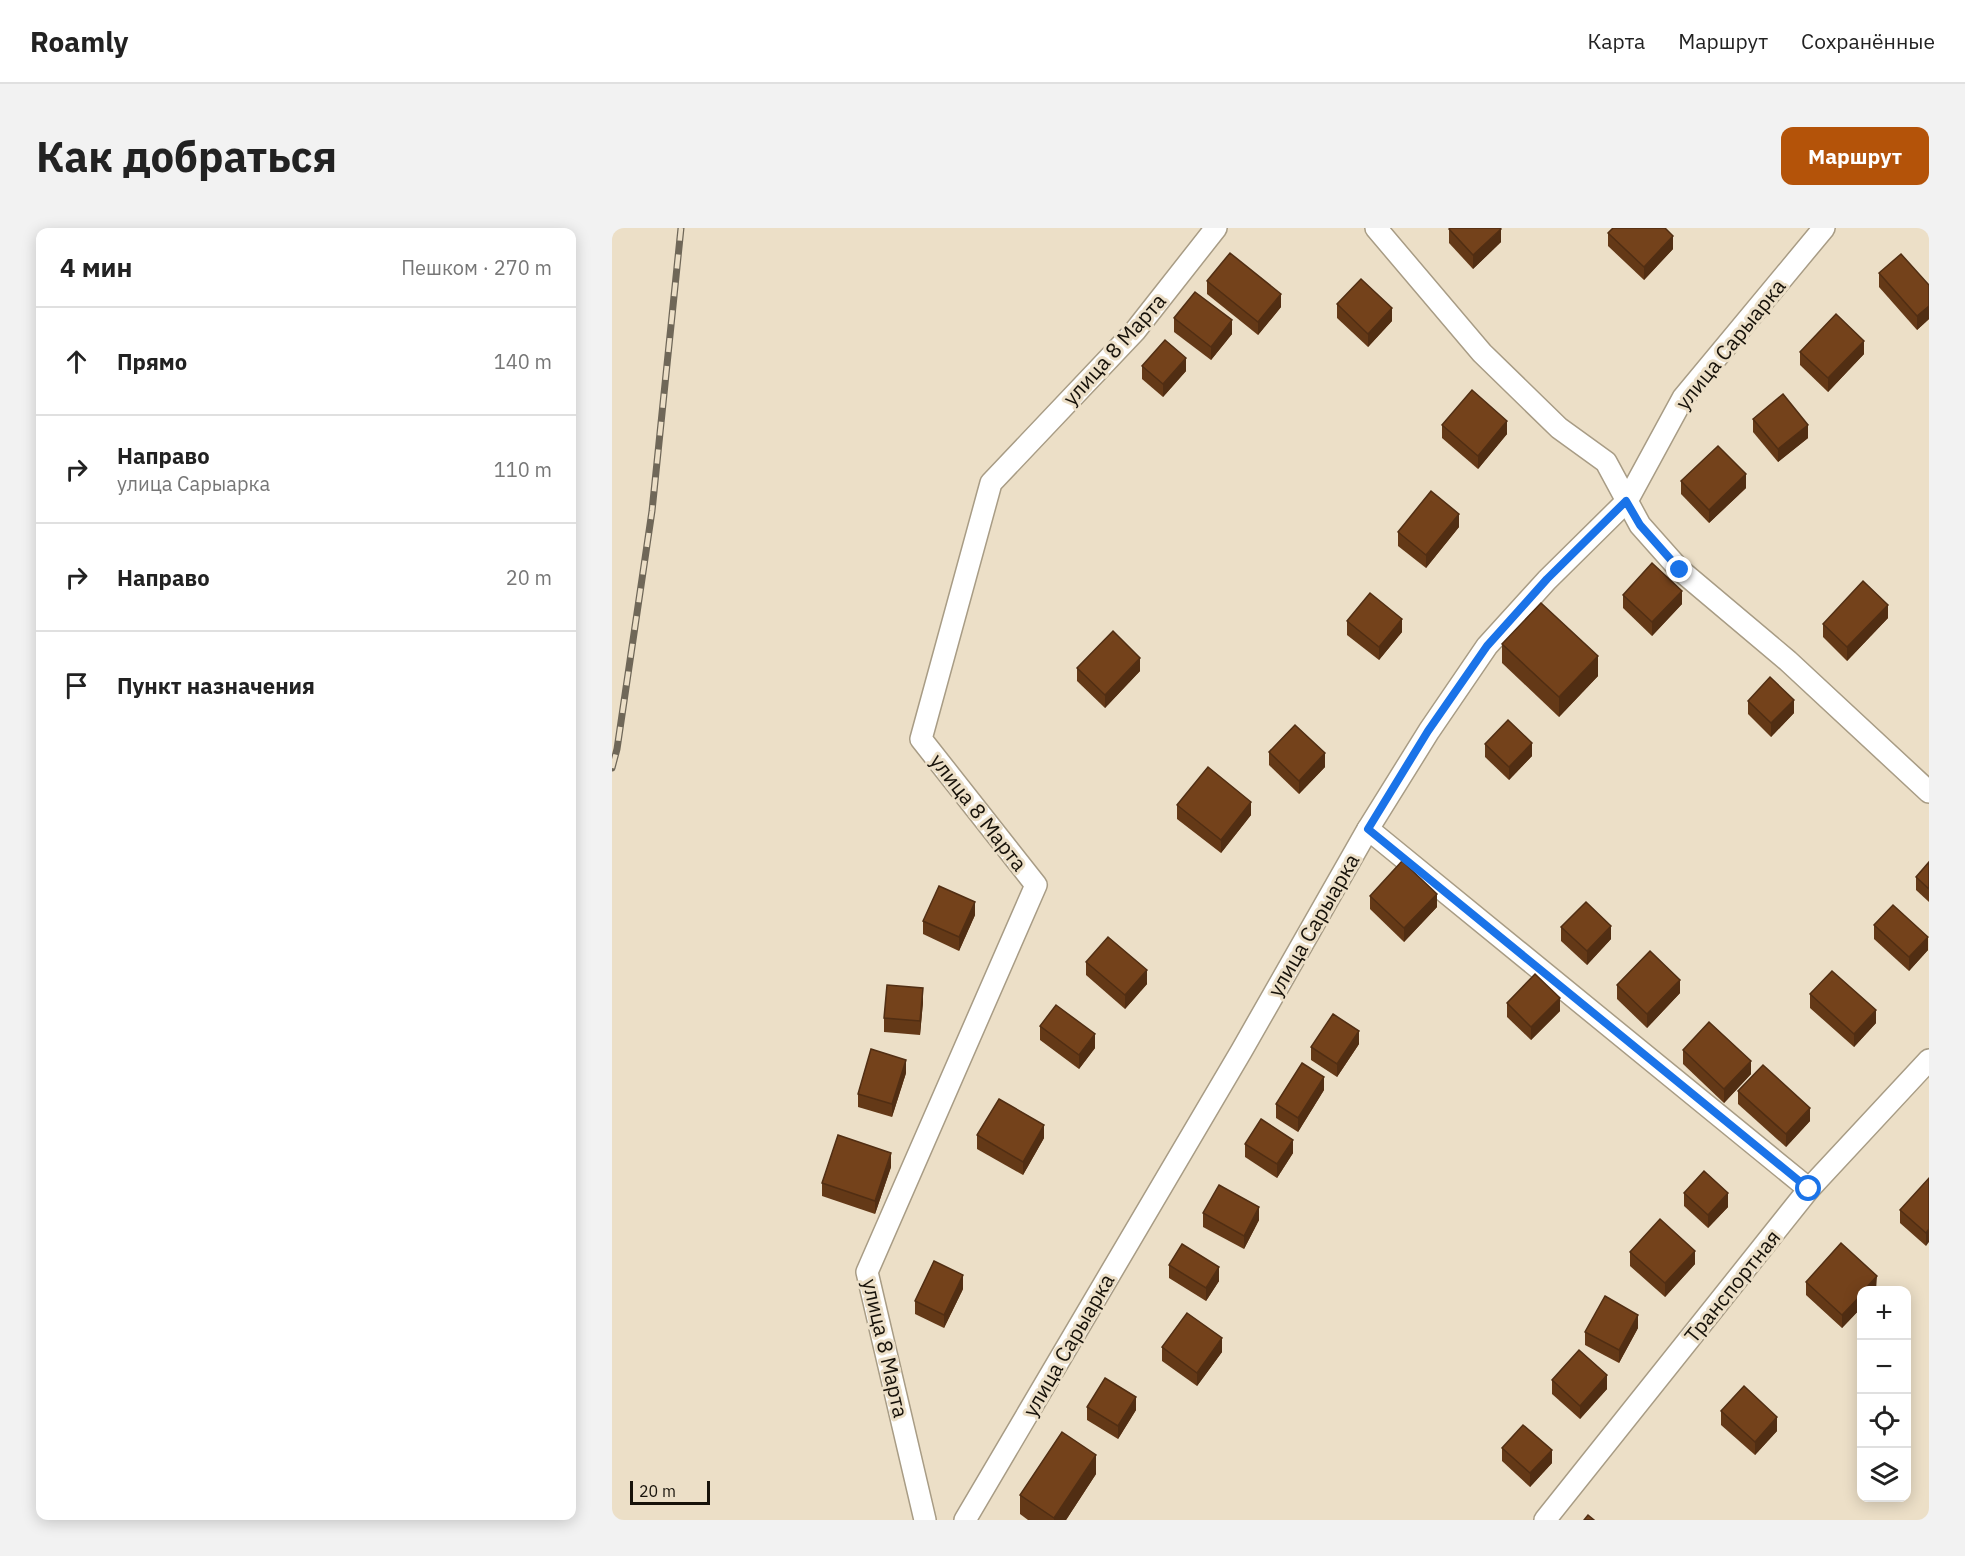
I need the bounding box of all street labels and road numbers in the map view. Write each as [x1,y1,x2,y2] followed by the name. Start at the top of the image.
[1669,273,1791,415] street label: улица Сарыарка
[1056,287,1172,411] street label: улица 8 Марта
[924,748,1034,876] street label: улица 8 Марта
[1261,848,1365,1002] street label: улица Сарыарка
[1678,1224,1786,1348] street label: Транспортная
[1016,1268,1120,1422] street label: улица Сарыарка
[856,1276,916,1420] street label: улица 8 Марта

